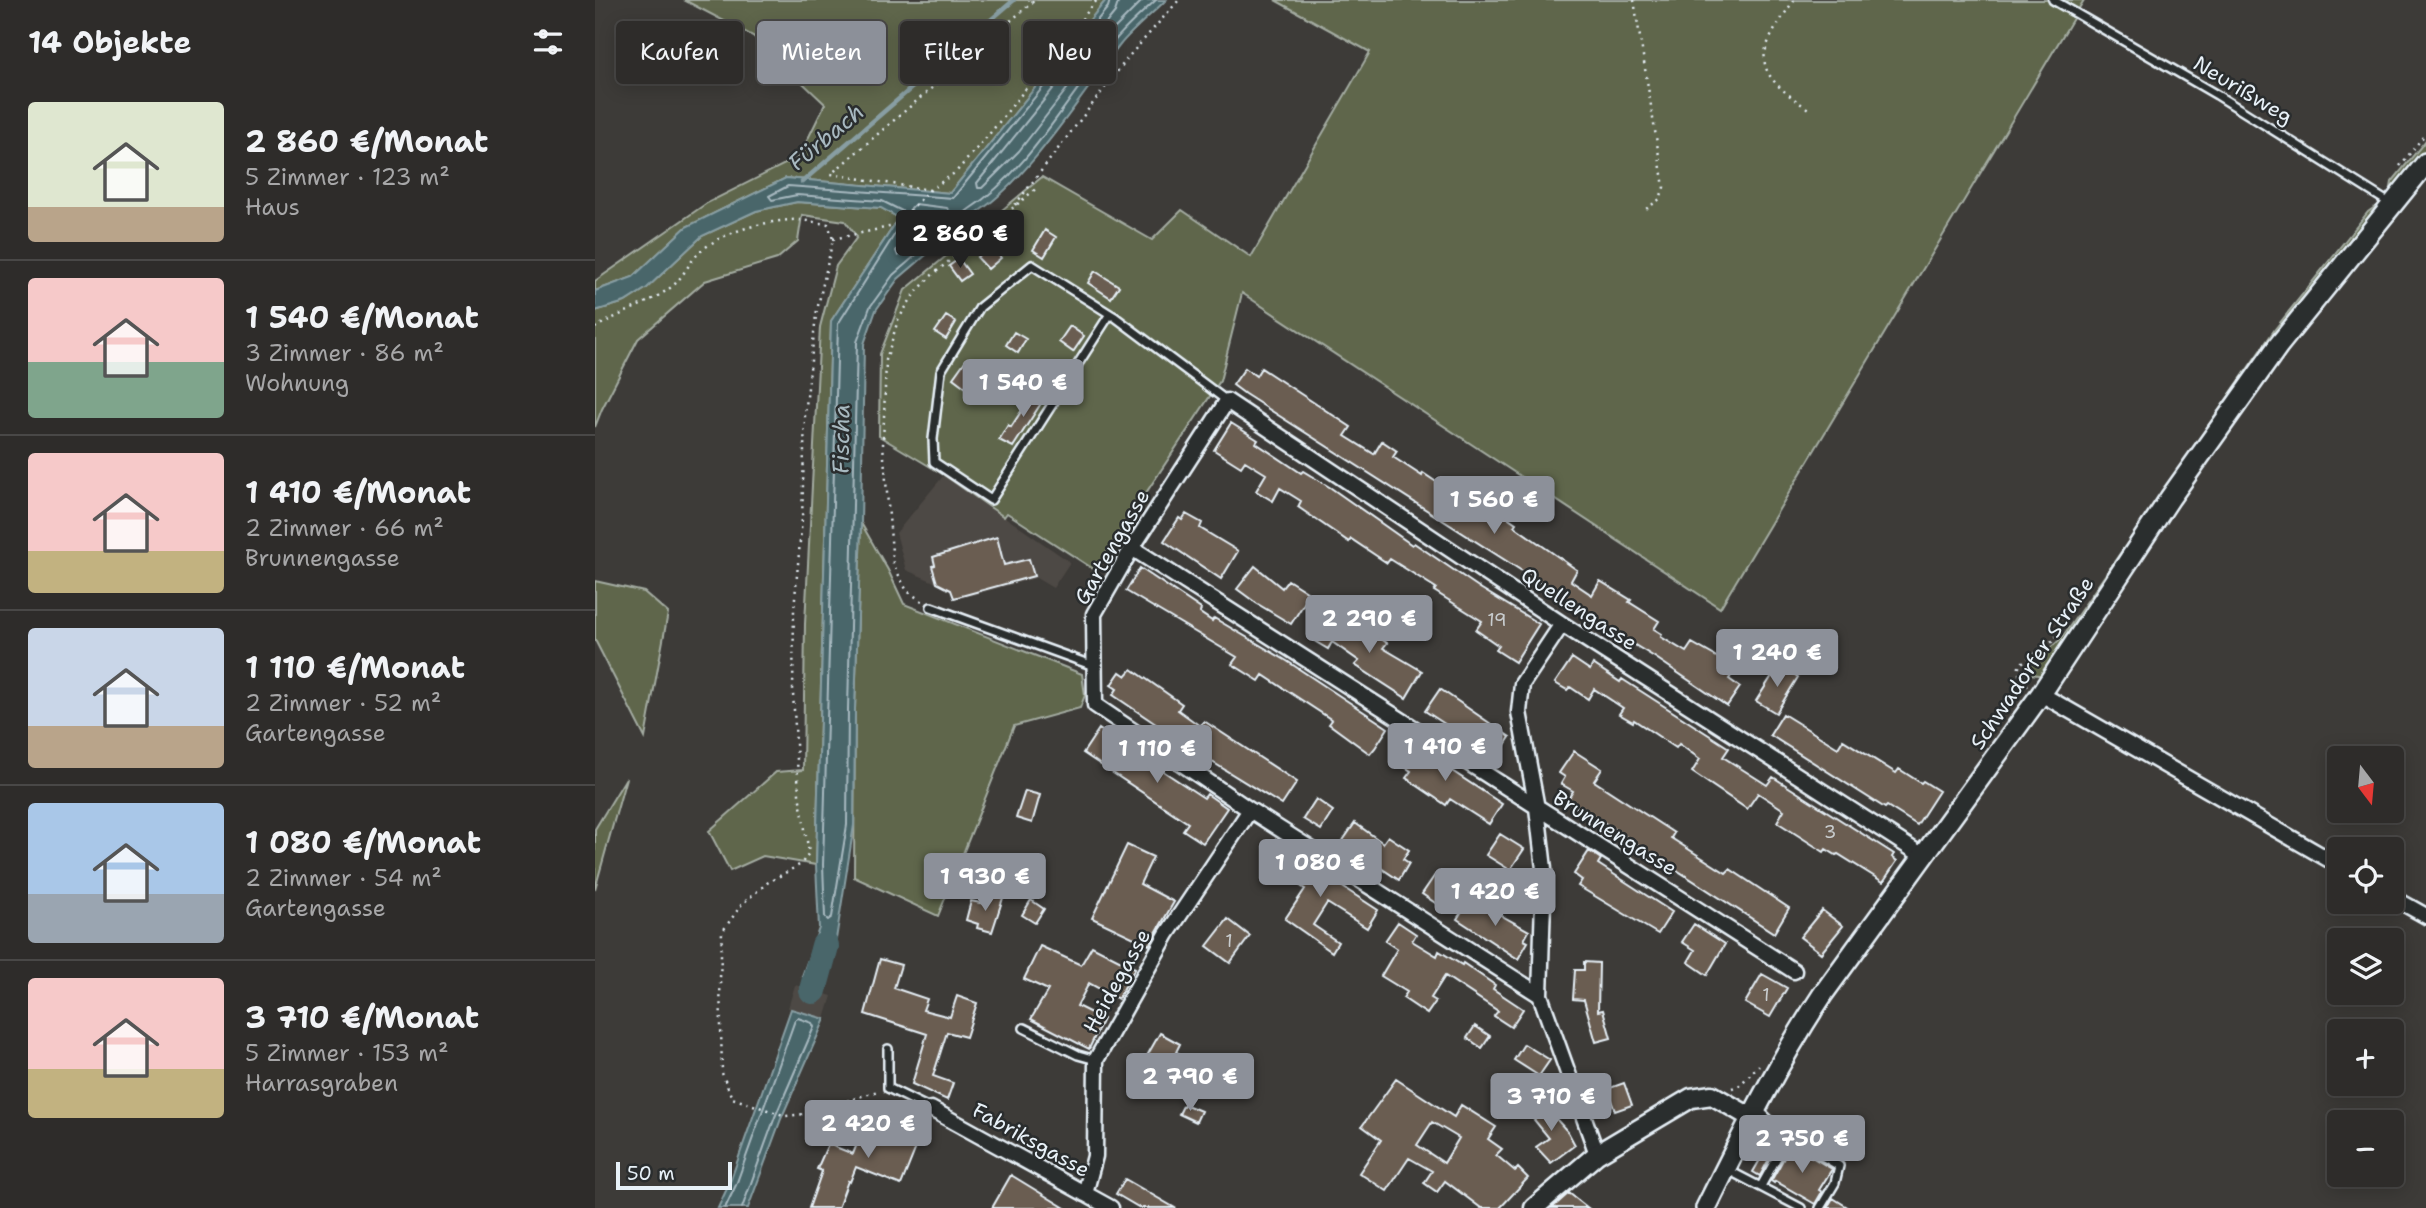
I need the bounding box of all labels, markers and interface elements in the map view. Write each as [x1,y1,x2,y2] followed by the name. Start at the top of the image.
[616,21,743,84] chip: Kaufen
[757,21,886,84] chip: Mieten
[900,21,1009,84] chip: Filter
[1023,21,1116,84] chip: Neu
[28,22,191,63] text: 14 Objekte
[529,23,567,61] icon: filters
[2188,49,2298,131] street label: Neurißweg
[782,97,870,177] water label: Fürbach
[245,121,488,162] text: 2 860 €/Monat
[84,130,168,214] icon: home
[245,162,450,192] text: 5 Zimmer · 123 m²
[245,192,300,222] text: Haus
[895,210,1025,270] pin: 2 860 €
[912,218,1008,248] text: 2 860 €
[245,297,479,338] text: 1 540 €/Monat
[84,306,168,390] icon: home
[245,338,444,368] text: 3 Zimmer · 86 m²
[958,360,1088,419] pin: 1 540 €
[979,367,1067,397] text: 1 540 €
[245,368,349,398] text: Wohnung
[825,404,857,474] water label: Fischa
[245,472,471,513] text: 1 410 €/Monat
[1429,476,1559,536] pin: 1 560 €
[84,481,168,565] icon: home
[1068,484,1156,610] street label: Gartengasse
[1450,484,1538,514] text: 1 560 €
[245,513,444,543] text: 2 Zimmer · 66 m²
[245,543,400,573] text: Brunnengasse
[1515,561,1643,657] street label: Quellengasse
[1964,571,2100,755] street label: Schwadorfer Straße
[1304,596,1434,655] pin: 2 290 €
[1321,603,1417,633] text: 2 290 €
[1487,608,1507,632] house number: 19
[1712,630,1842,689] pin: 1 240 €
[1732,637,1822,667] text: 1 240 €
[245,647,465,688] text: 1 110 €/Monat
[84,656,168,740] icon: home
[245,688,441,718] text: 2 Zimmer · 52 m²
[245,718,386,748] text: Gartengasse
[1380,724,1510,783] pin: 1 410 €
[1092,726,1222,785] pin: 1 110 €
[1404,731,1486,761] text: 1 410 €
[1118,733,1196,763] text: 1 110 €
[2327,746,2405,822] north arrow
[2327,746,2404,1187] map controls
[1548,784,1682,882] street label: Brunnengasse
[1824,820,1836,844] house number: 3
[245,822,481,863] text: 1 080 €/Monat
[84,831,168,915] icon: home
[2327,837,2404,914] button: locate
[1255,839,1385,899] pin: 1 080 €
[1275,847,1365,877] text: 1 080 €
[920,853,1050,913] pin: 1 930 €
[940,861,1030,891] text: 1 930 €
[245,863,442,893] text: 2 Zimmer · 54 m²
[1430,869,1560,928] pin: 1 420 €
[1451,876,1539,906] text: 1 420 €
[245,893,386,923] text: Gartengasse
[1077,924,1157,1038] street label: Heidegasse
[2327,928,2404,1005] button: layers
[1225,929,1233,953] house number: 1
[1762,983,1770,1007] house number: 1
[245,997,479,1038] text: 3 710 €/Monat
[84,1006,168,1090] icon: home
[2327,1019,2404,1096] button: +
[245,1038,449,1068] text: 5 Zimmer · 153 m²
[1125,1054,1255,1113] pin: 2 790 €
[1142,1061,1238,1091] text: 2 790 €
[245,1068,398,1098] text: Harrasgraben
[1486,1074,1616,1133] pin: 3 710 €
[1506,1081,1596,1111] text: 3 710 €
[967,1096,1095,1184] street label: Fabriksgasse
[803,1100,933,1160] pin: 2 420 €
[821,1108,915,1138] text: 2 420 €
[2327,1110,2404,1187] button: −
[1737,1116,1867,1175] pin: 2 750 €
[1755,1123,1849,1153] text: 2 750 €
[616,1159,731,1191] scale bar
[627,1161,675,1186] text: 50 m

